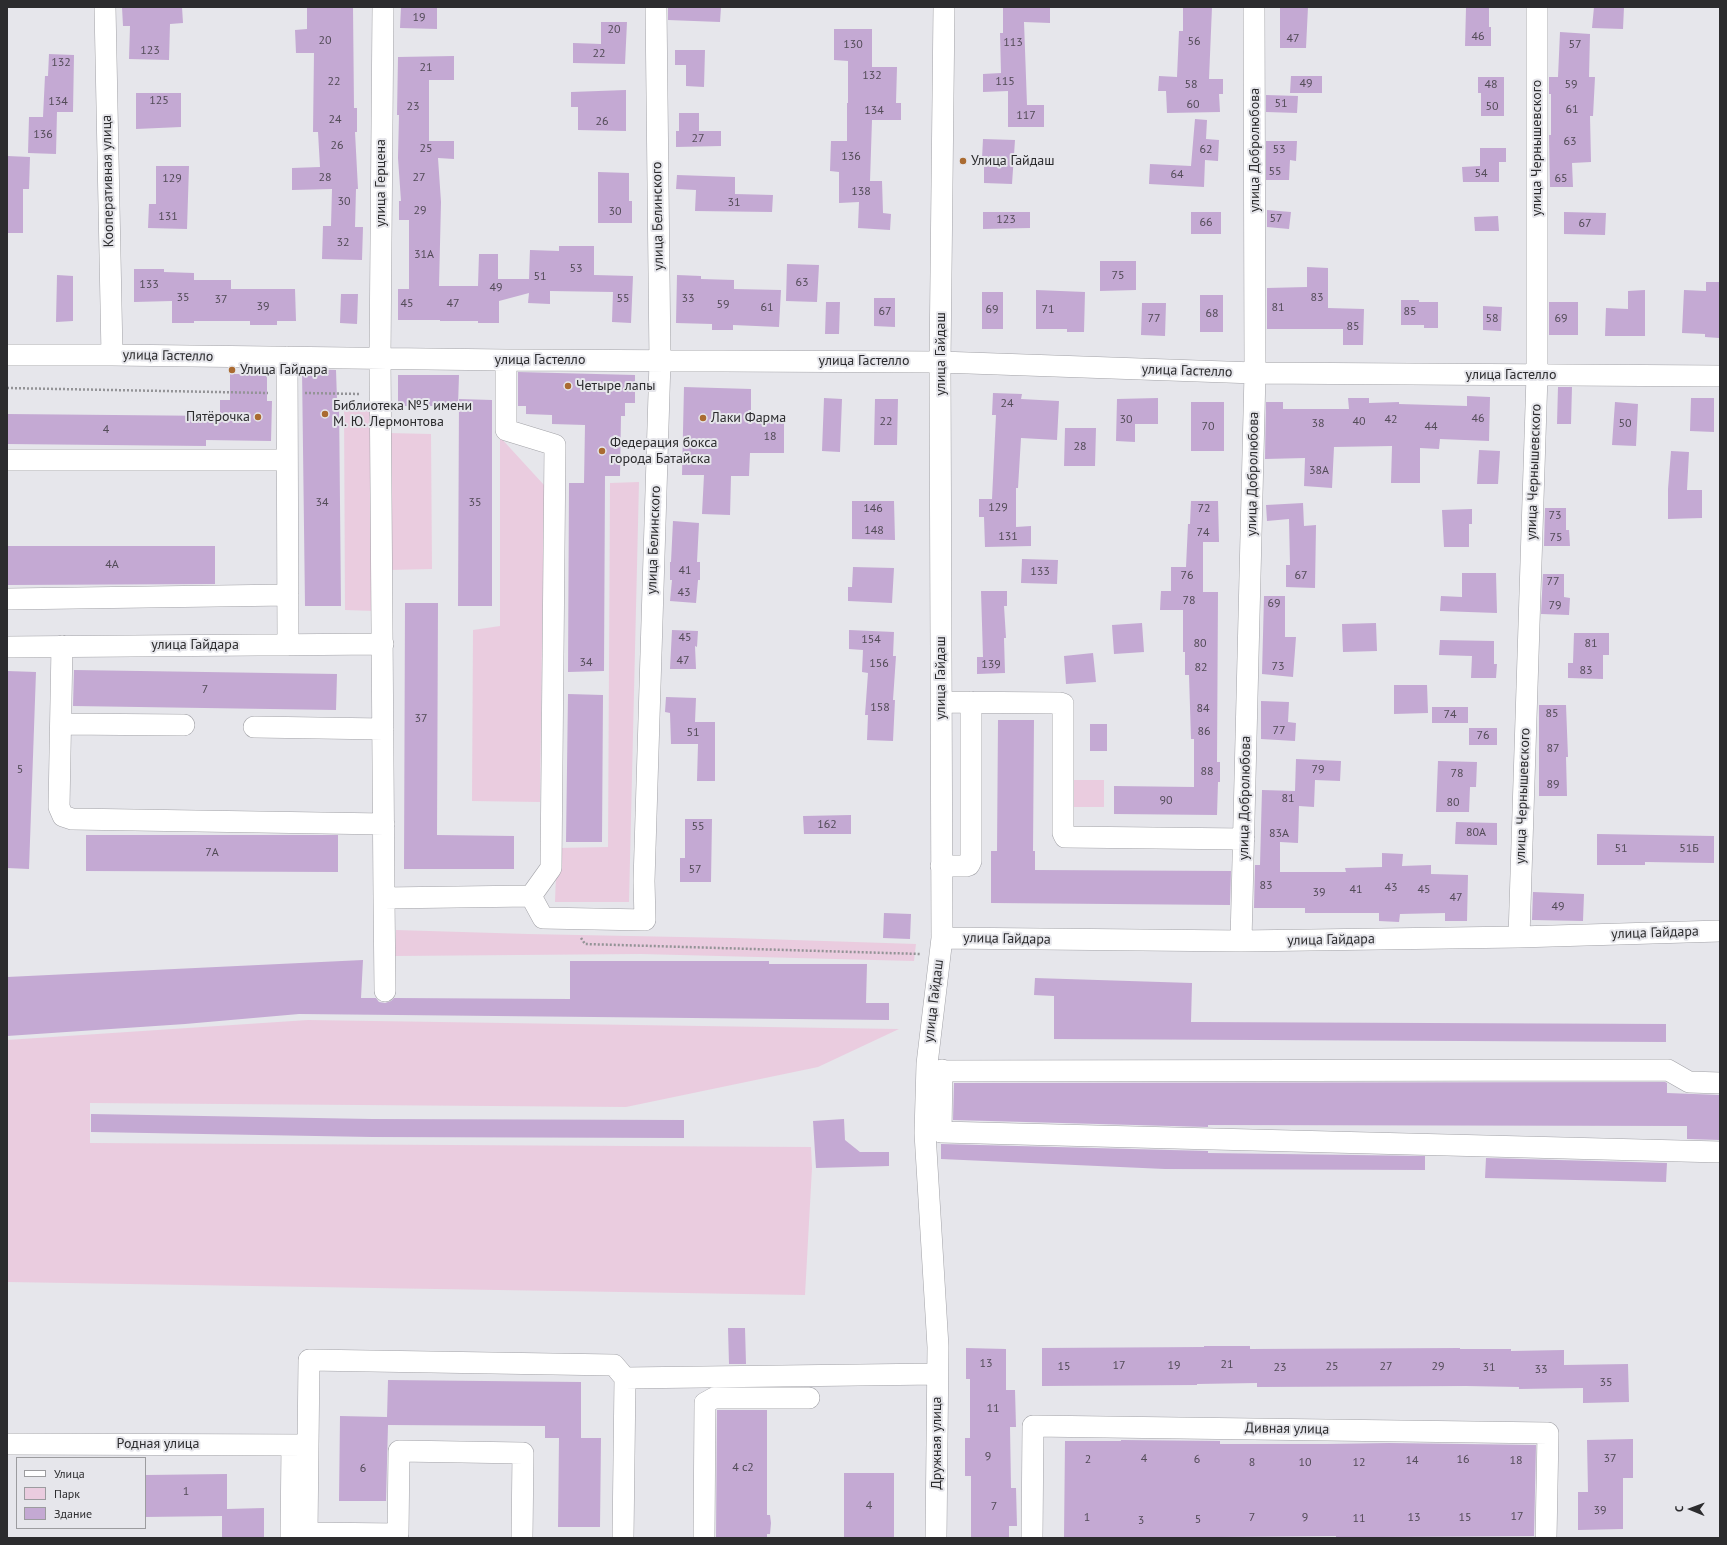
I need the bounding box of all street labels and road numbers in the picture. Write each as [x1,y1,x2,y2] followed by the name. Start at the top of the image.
[1529,80,1545,216] street label: улица Чернышевского
[1247,88,1263,212] street label: улица Добролюбова
[98,115,118,247] street label: Кооперативная улица
[373,139,389,227] street label: улица Герцена
[649,161,667,271] street label: улица Белинского
[933,312,949,396] street label: улица Гайдаш
[122,347,214,365] street label: улица Гастелло
[495,352,585,368] street label: улица Гастелло
[819,353,909,369] street label: улица Гастелло
[1141,361,1233,381] street label: улица Гастелло
[1466,367,1556,383] street label: улица Гастелло
[1523,403,1545,541] street label: улица Чернышевского
[1244,412,1262,536] street label: улица Добролюбова
[644,485,664,595] street label: улица Белинского
[933,636,949,720] street label: улица Гайдаш
[151,637,239,653] street label: улица Гайдара
[1512,727,1534,865] street label: улица Чернышевского
[1236,736,1254,860] street label: улица Добролюбова
[1611,923,1699,943] street label: улица Гайдара
[963,930,1051,948] street label: улица Гайдара
[1287,931,1375,949] street label: улица Гайдара
[921,959,947,1043] street label: улица Гайдаш
[929,1396,945,1490] street label: Дружная улица
[1245,1420,1329,1438] street label: Дивная улица
[117,1436,199,1452] street label: Родная улица

